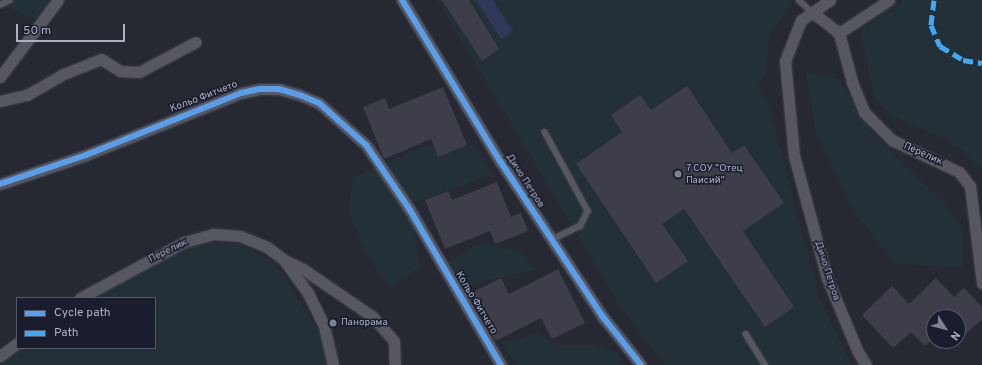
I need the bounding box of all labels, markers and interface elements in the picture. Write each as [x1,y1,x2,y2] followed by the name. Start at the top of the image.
[18,16,127,42] scale bar
[23,23,51,39] text: 50 m
[169,79,239,115] street label: Кольо Фитчето
[902,140,944,168] street label: Перелик
[503,152,547,210] street label: Дичо Петров
[686,162,744,186] place label: 7 СОУ "Отец Паисий"
[673,169,683,179] marker: 7 СОУ "Отец Паисий"
[147,237,189,265] street label: Перелик
[812,240,842,302] street label: Дичо Петров
[453,269,499,337] street label: Кольо Фитчето
[16,297,156,349] legend
[54,305,111,321] text: Cycle path
[926,309,966,349] north arrow
[341,317,388,329] place label: Панорама
[328,318,338,328] marker: Панорама
[54,325,79,341] text: Path
[947,328,963,343] text: N

